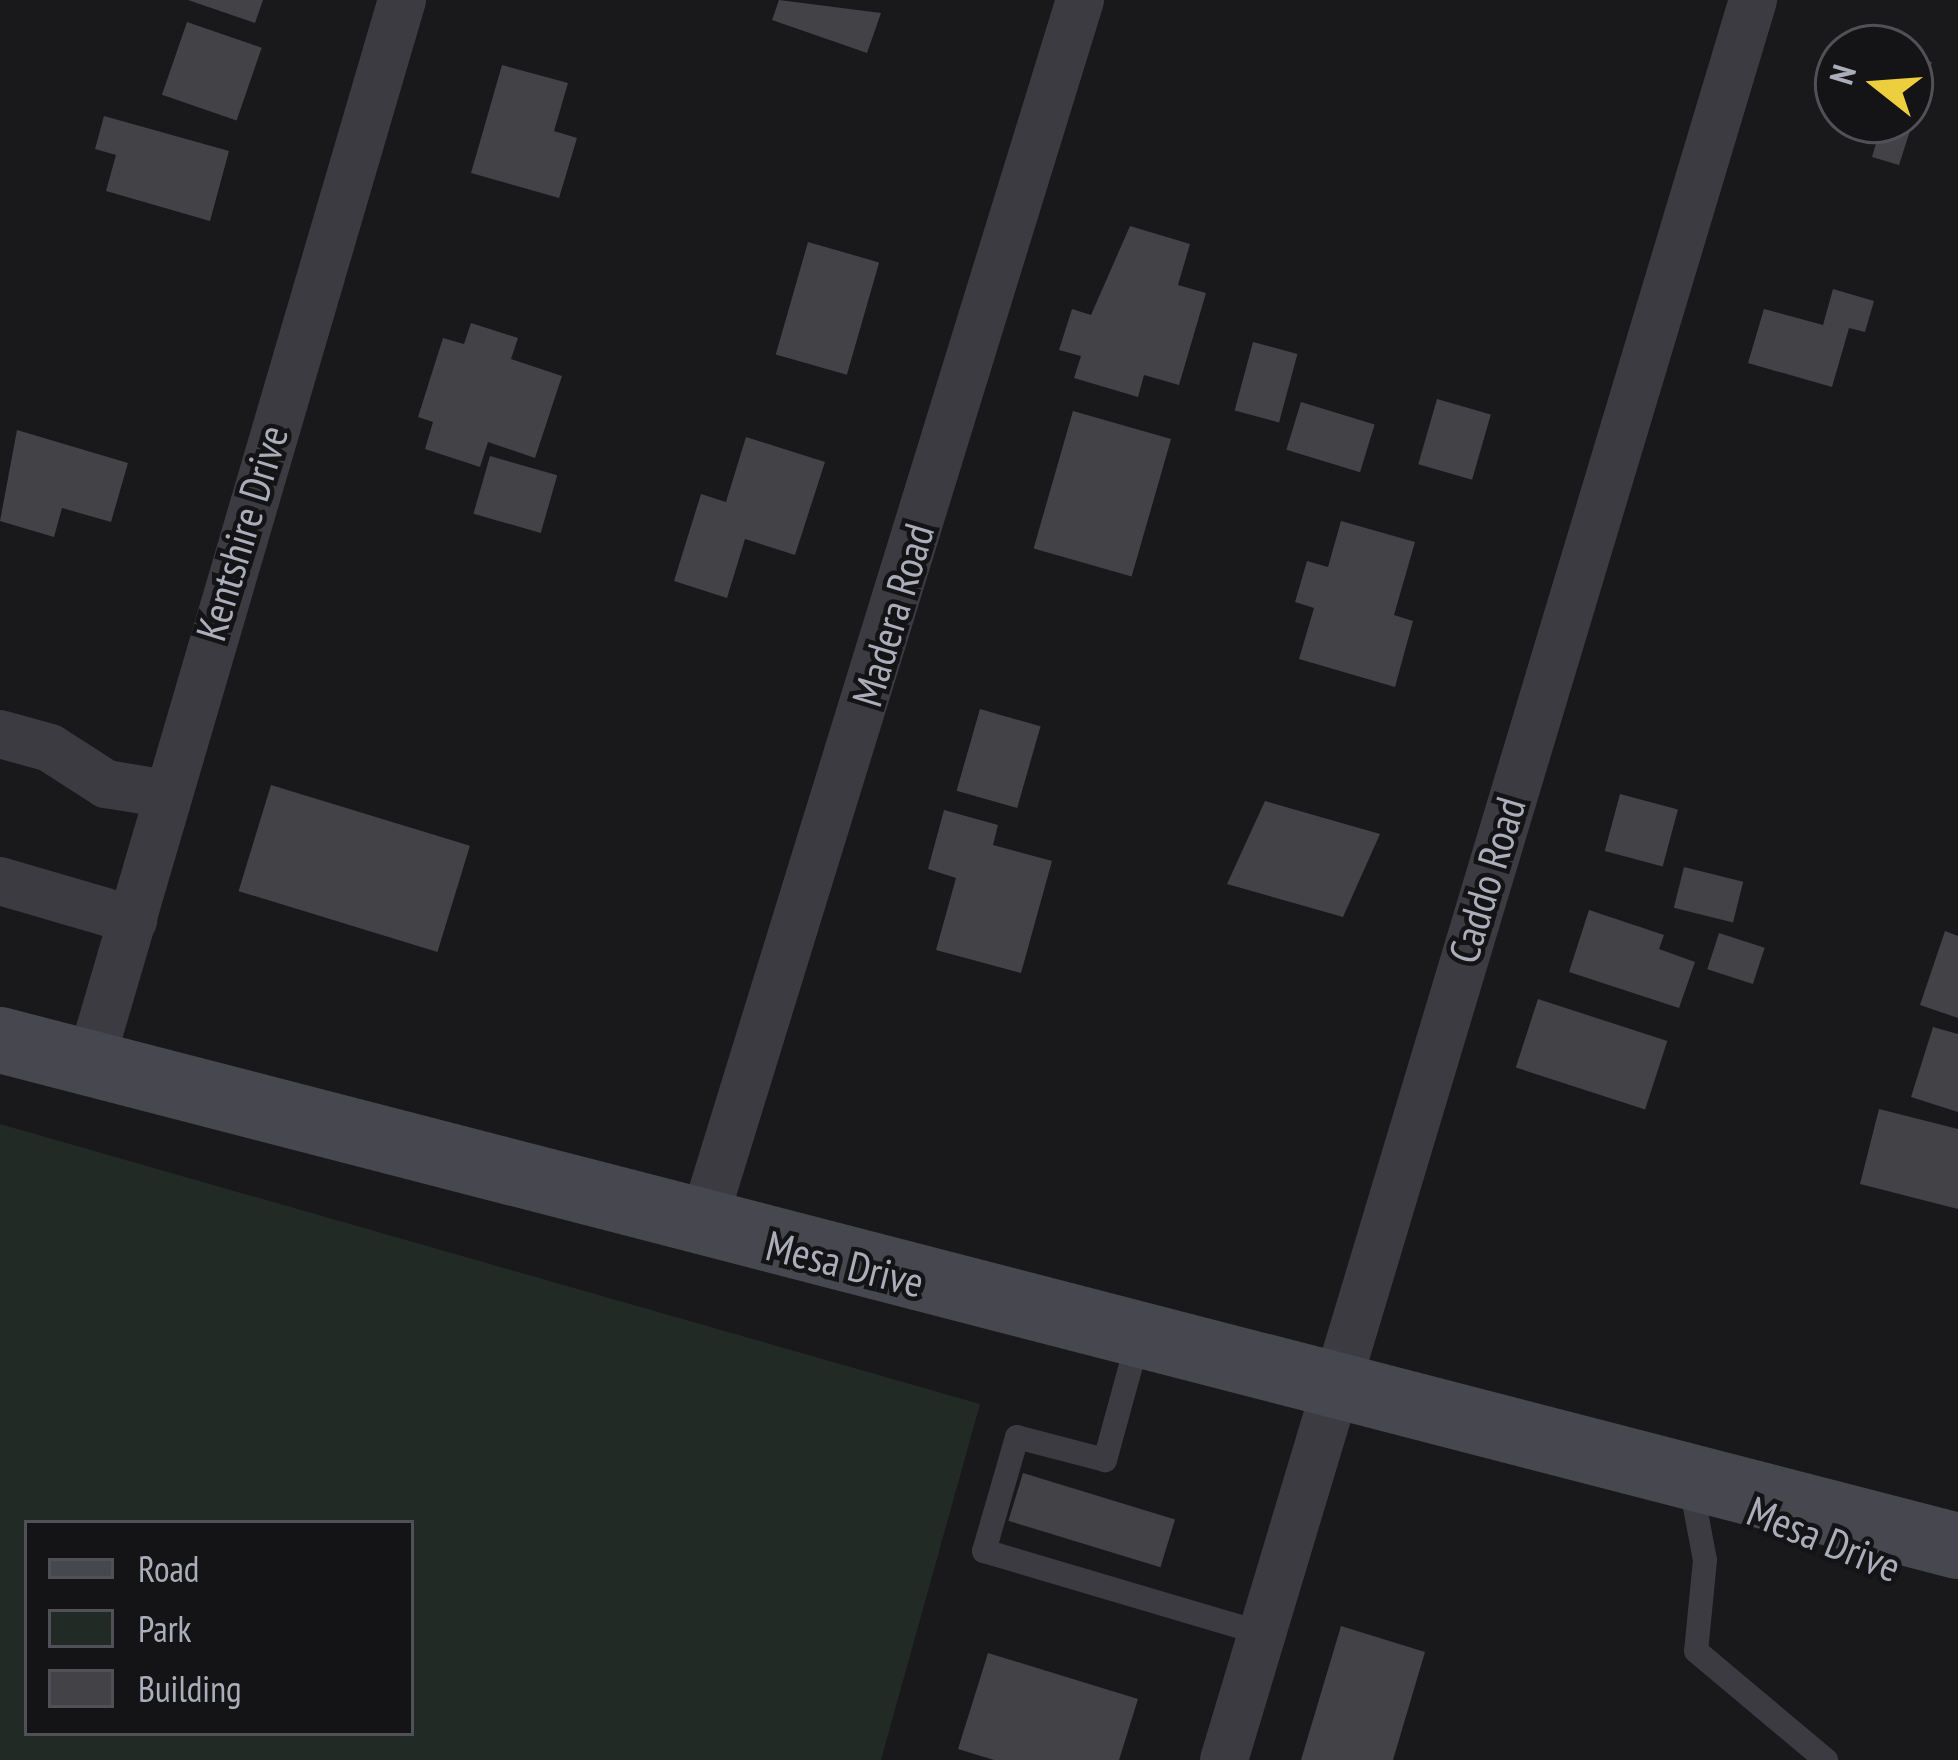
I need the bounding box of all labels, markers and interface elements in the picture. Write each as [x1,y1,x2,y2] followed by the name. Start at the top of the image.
[1814,24,1934,144] north arrow
[1819,59,1865,89] text: N
[185,419,299,647] street label: Kentshire Drive
[841,518,945,712] street label: Madera Road
[1438,791,1536,969] street label: Caddo Road
[761,1220,929,1308] street label: Mesa Drive
[1740,1486,1908,1592] street label: Mesa Drive
[24,1520,414,1736] legend
[138,1545,199,1592] text: Road
[138,1605,192,1652] text: Park
[138,1665,242,1712] text: Building

